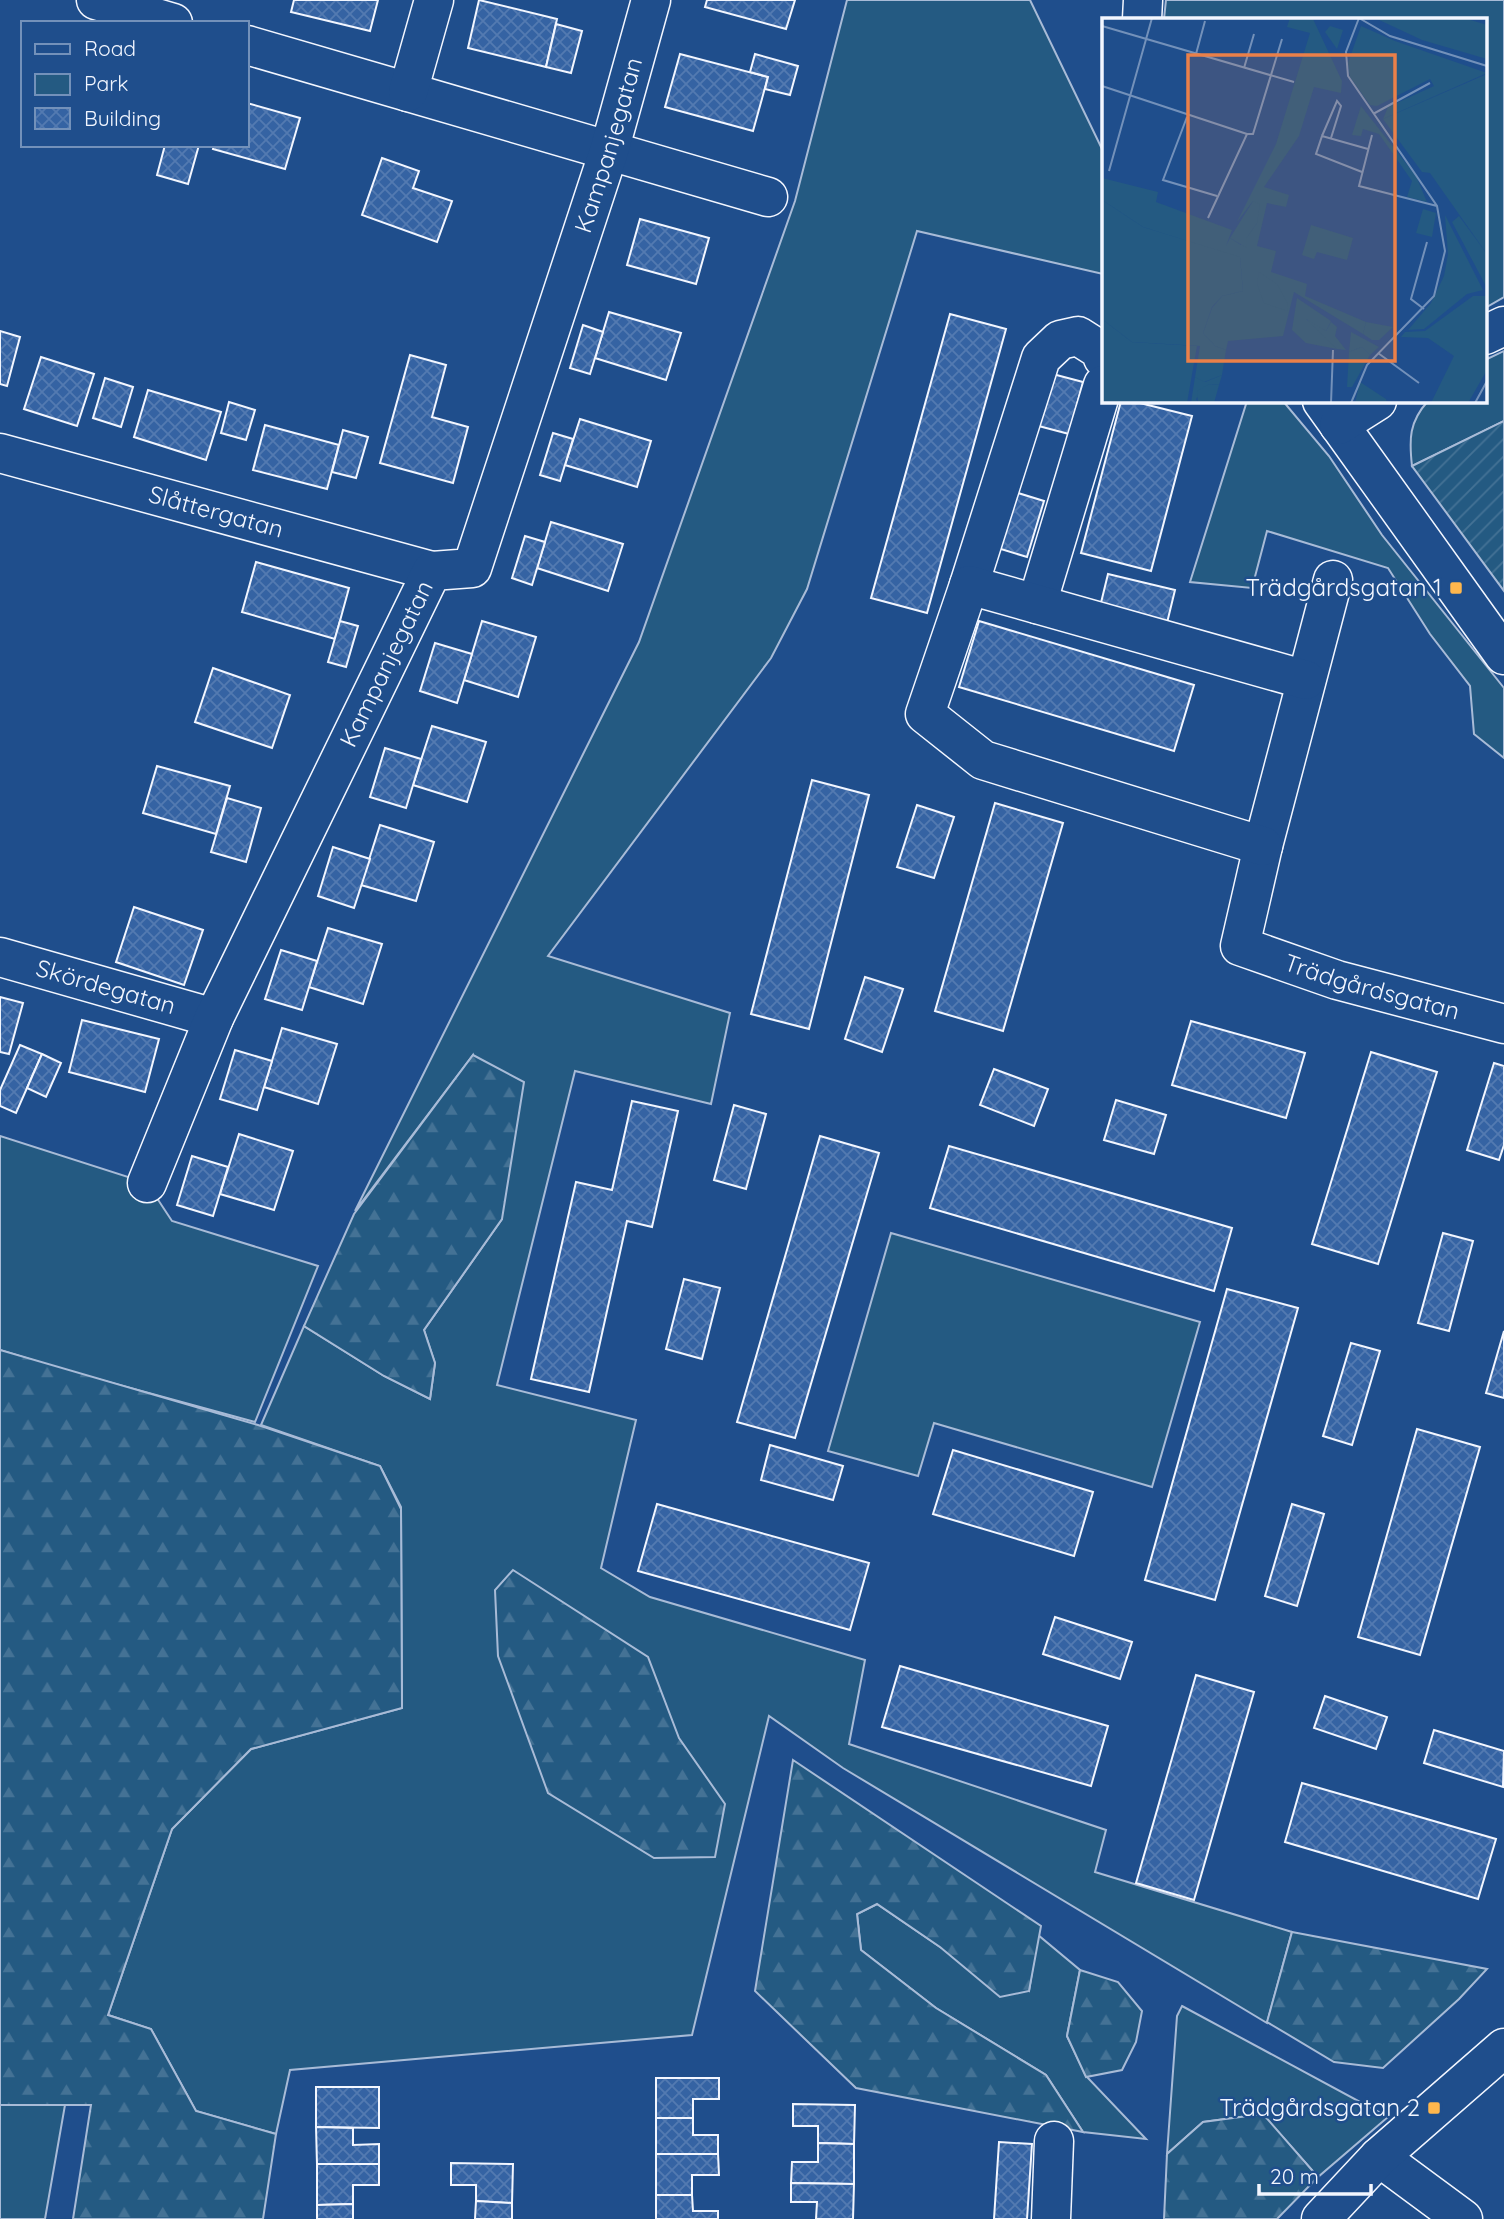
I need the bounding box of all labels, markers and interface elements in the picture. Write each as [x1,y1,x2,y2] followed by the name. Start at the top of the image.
[1102,18,1486,402] inset map
[21,21,248,147] legend
[84,35,136,61] text: Road
[567,54,648,236] street label: Kampanjegatan
[84,70,128,96] text: Park
[84,105,161,131] text: Building
[146,478,287,544] street label: Slåttergatan
[1246,572,1442,602] place label: Trädgårdsgatan 1
[333,575,439,752] street label: Kampanjegatan
[1448,580,1464,596] marker: Trädgårdsgatan 1
[1281,947,1463,1026] street label: Trädgårdsgatan
[33,952,179,1020] street label: Skördegatan
[1219,2092,1420,2122] place label: Trädgårdsgatan 2
[1426,2100,1442,2116] marker: Trädgårdsgatan 2
[1259,2152,1371,2196] scale bar
[1270,2163,1319,2189] text: 20 m

